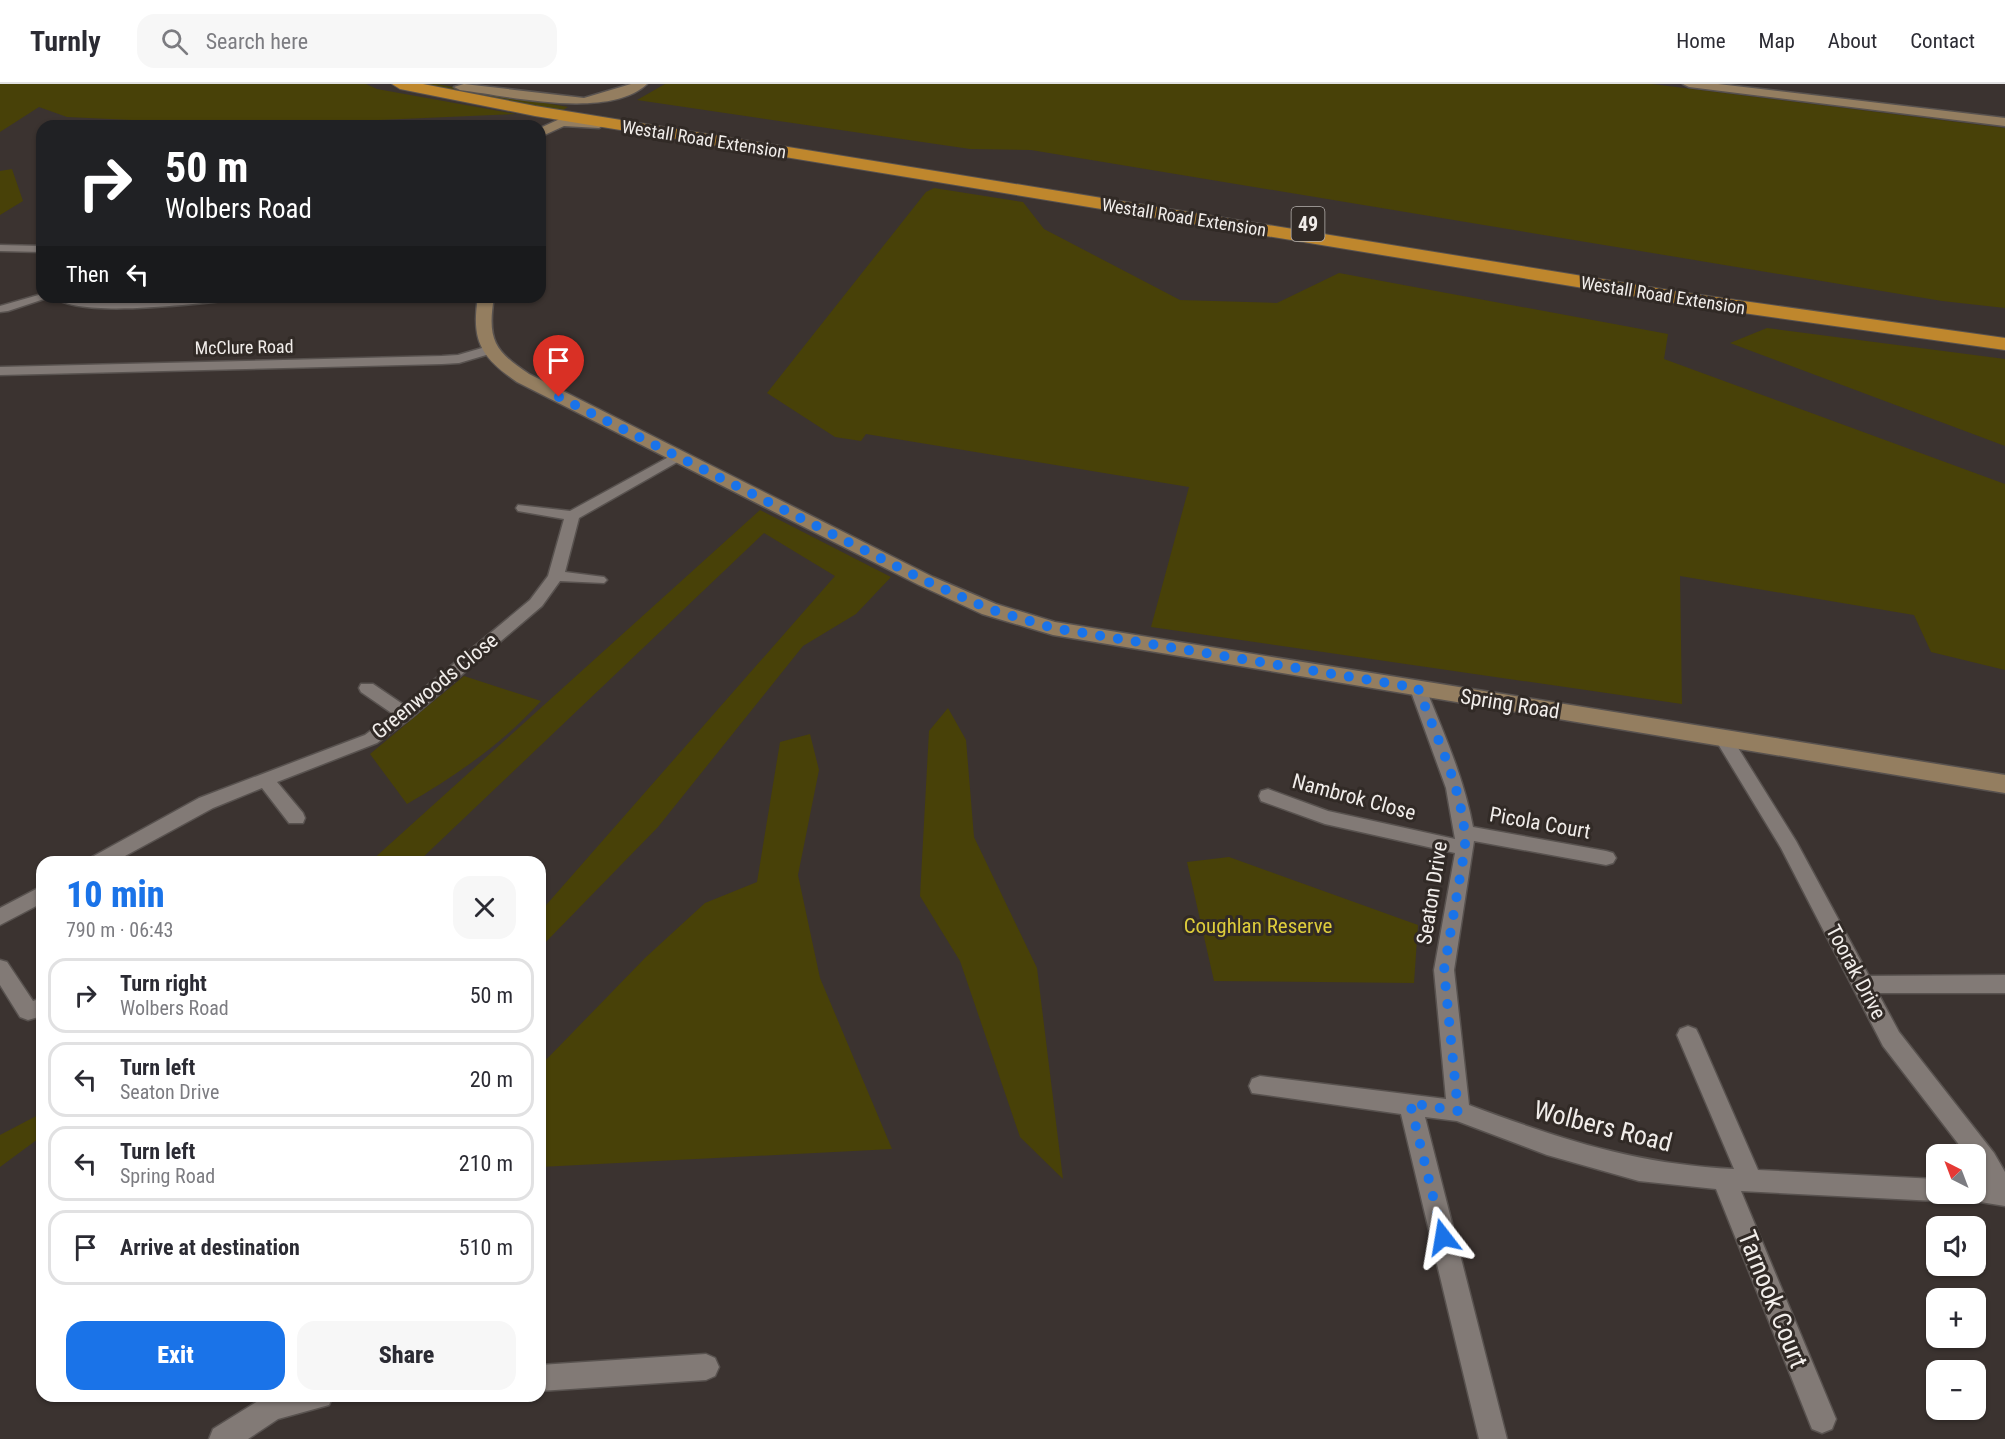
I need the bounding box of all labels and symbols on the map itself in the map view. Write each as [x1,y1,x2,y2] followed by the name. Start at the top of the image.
[620,116,788,162] street label: Westall Road Extension
[1100,194,1268,240] street label: Westall Road Extension
[1292,207,1324,241] road number: 49
[1579,272,1747,318] street label: Westall Road Extension
[533,335,584,397] pin
[194,336,294,358] street label: McClure Road
[367,628,503,744] street label: Greenwoods Close
[1459,684,1561,724] street label: Spring Road
[1290,769,1419,825] street label: Nambrok Close
[1488,802,1592,844] street label: Picola Court
[1412,839,1452,946] street label: Seaton Drive
[1184,914,1332,938] park label: Coughlan Reserve
[1821,921,1891,1023] street label: Toorak Drive
[1531,1094,1675,1158] street label: Wolbers Road
[1926,1144,1986,1204] north arrow
[1411,1205,1475,1269] position arrow
[1732,1226,1814,1372] street label: Tarnook Court

